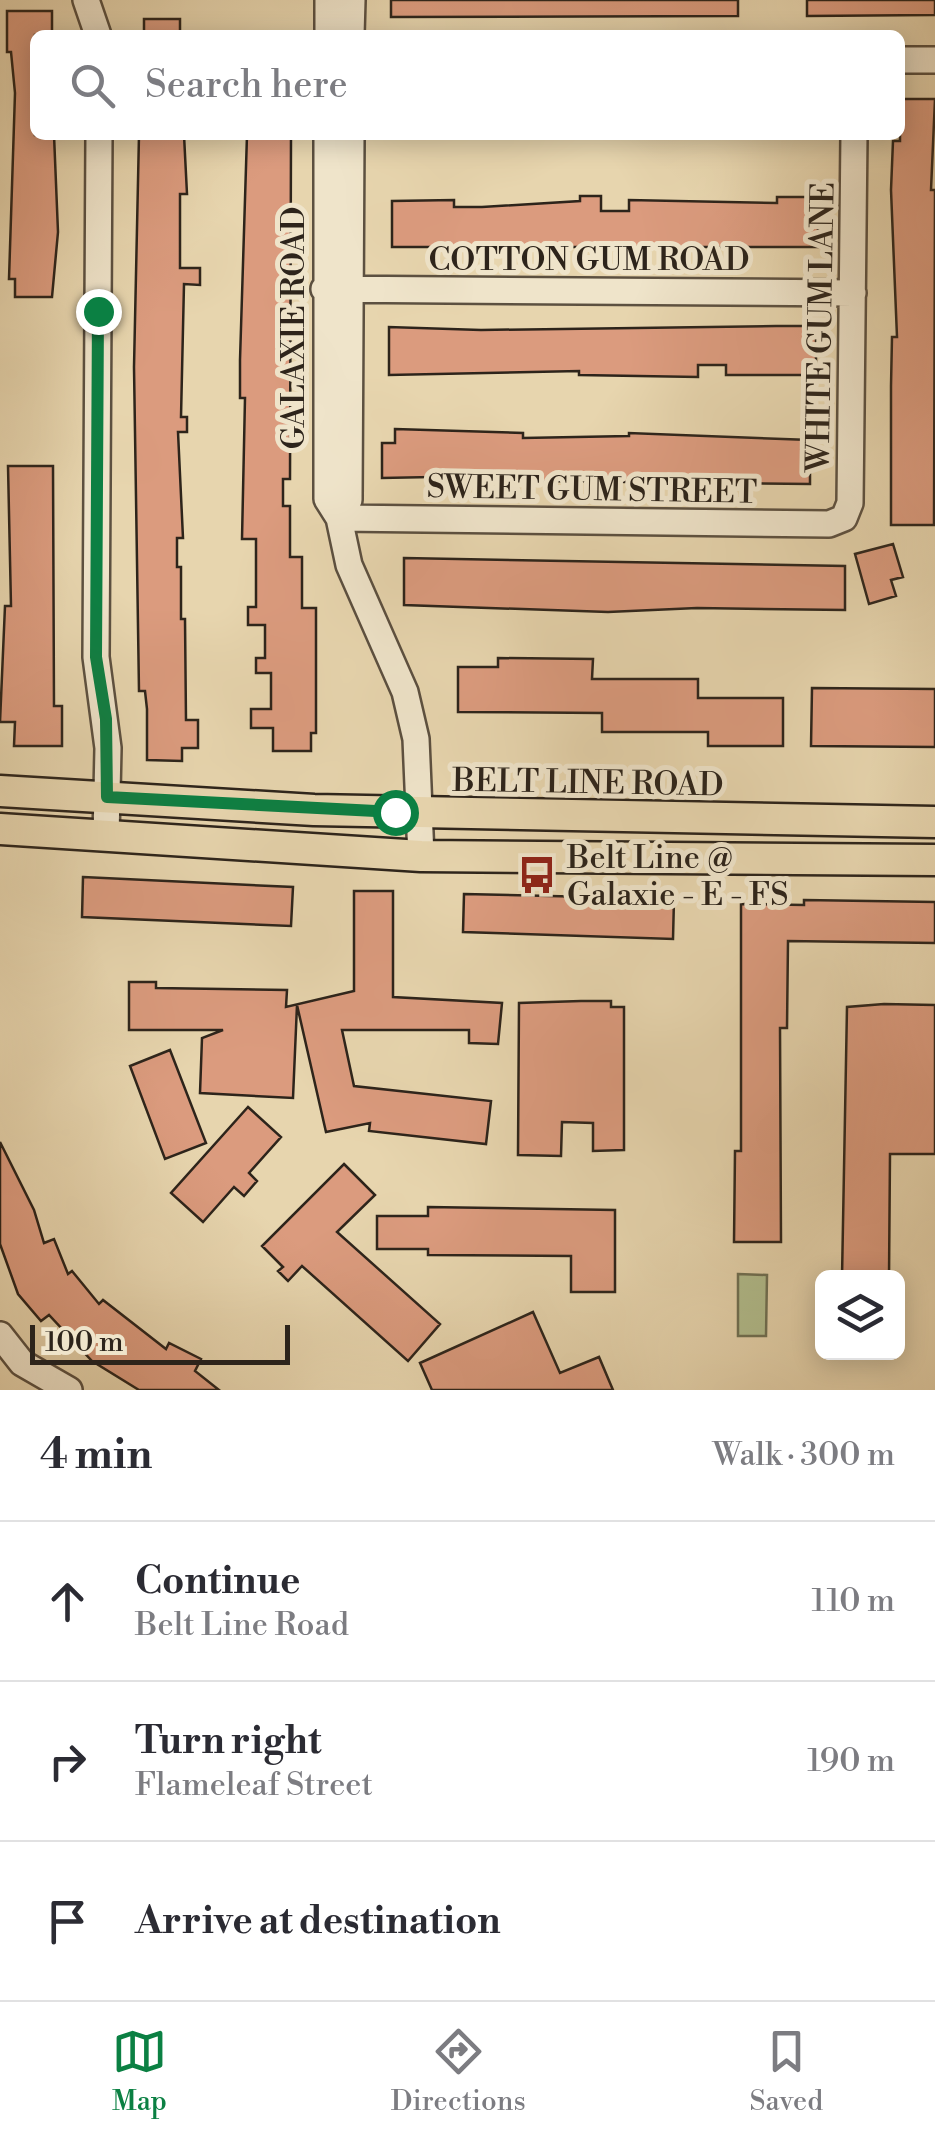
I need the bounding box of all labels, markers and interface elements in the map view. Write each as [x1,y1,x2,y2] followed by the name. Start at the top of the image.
[30,30,905,140] search box
[65,58,120,113] icon: search
[145,62,348,109] text: Search here
[798,182,844,474] street label: WHITE GUM LANE
[274,207,314,449] street label: GALAXIE ROAD
[429,240,750,280] street label: COTTON GUM ROAD
[76,289,122,335] route end
[426,467,758,513] street label: SWEET GUM STREET
[451,761,724,805] street label: BELT LINE ROAD
[373,790,419,836] route start
[566,838,789,915] place label: Belt Line @ Galaxie - E - FS
[516,854,558,896] bus stop icon: Belt Line @ Galaxie - E - FS
[815,1270,905,1360] map controls
[815,1270,905,1360] button: layers
[30,1320,290,1364] scale bar
[45,1325,124,1360] text: 100 m
[40,1429,152,1482] text: 4 min
[712,1435,895,1475] text: Walk · 300 m
[135,1558,300,1605] text: Continue
[40,1574,95,1629] icon: ahead
[812,1581,895,1621] text: 110 m
[135,1605,349,1645] text: Belt Line Road
[135,1718,321,1765] text: Turn right
[40,1734,95,1789] icon: right
[807,1741,895,1781] text: 190 m
[135,1765,373,1805] text: Flameleaf Street
[40,1894,95,1949] icon: arrive
[135,1898,501,1945] text: Arrive at destination
[112,2024,167,2119] tab: Map
[391,2024,526,2119] tab: Directions
[750,2024,823,2119] tab: Saved

